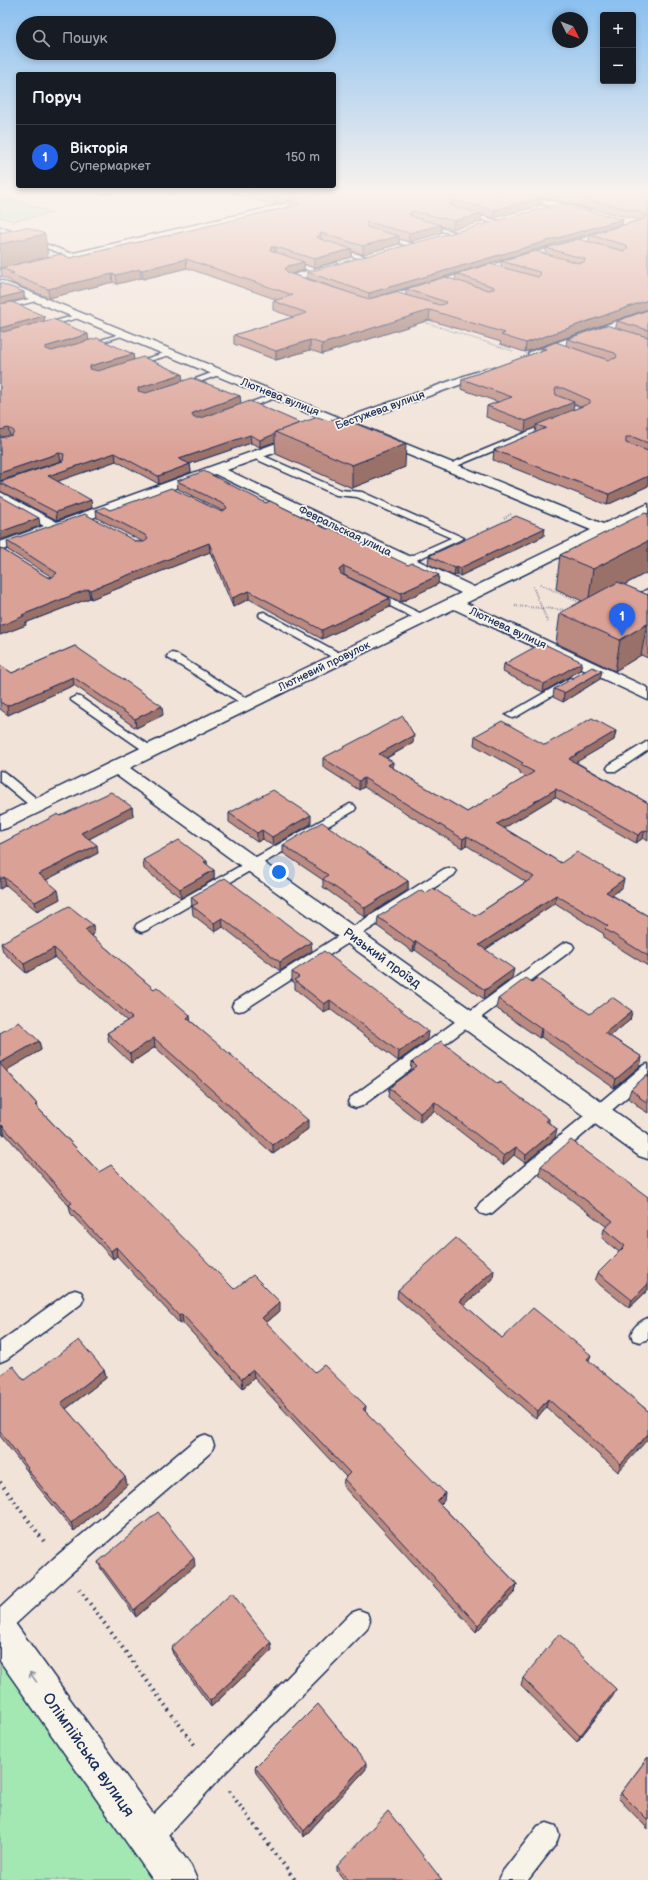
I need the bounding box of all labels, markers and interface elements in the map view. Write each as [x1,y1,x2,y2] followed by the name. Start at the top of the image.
[552,12,588,48] north arrow
[600,12,636,84] map controls
[600,12,636,48] button: +
[16,16,336,60] search box
[30,27,52,49] icon: search
[62,29,108,48] text: Пошук
[600,48,636,84] button: −
[32,88,82,108] text: Поруч
[70,139,128,158] text: Вікторія
[42,149,48,165] text: 1
[286,149,320,165] text: 150 m
[70,158,151,174] text: Супермаркет
[238,375,321,419] street label: Лютнева вулиця
[334,388,426,432] street label: Бестужева вулиця
[296,503,394,559] street label: Февральская улица
[609,603,635,636] pin: 1
[467,604,549,652] street label: Лютнева вулиця
[275,638,372,694] street label: Лютневий провулок
[269,862,289,882] your location
[340,924,424,992] street label: Ризький проїзд
[29,1671,37,1682] one-way arrow
[38,1689,138,1821] street label: Олімпійська вулиця

